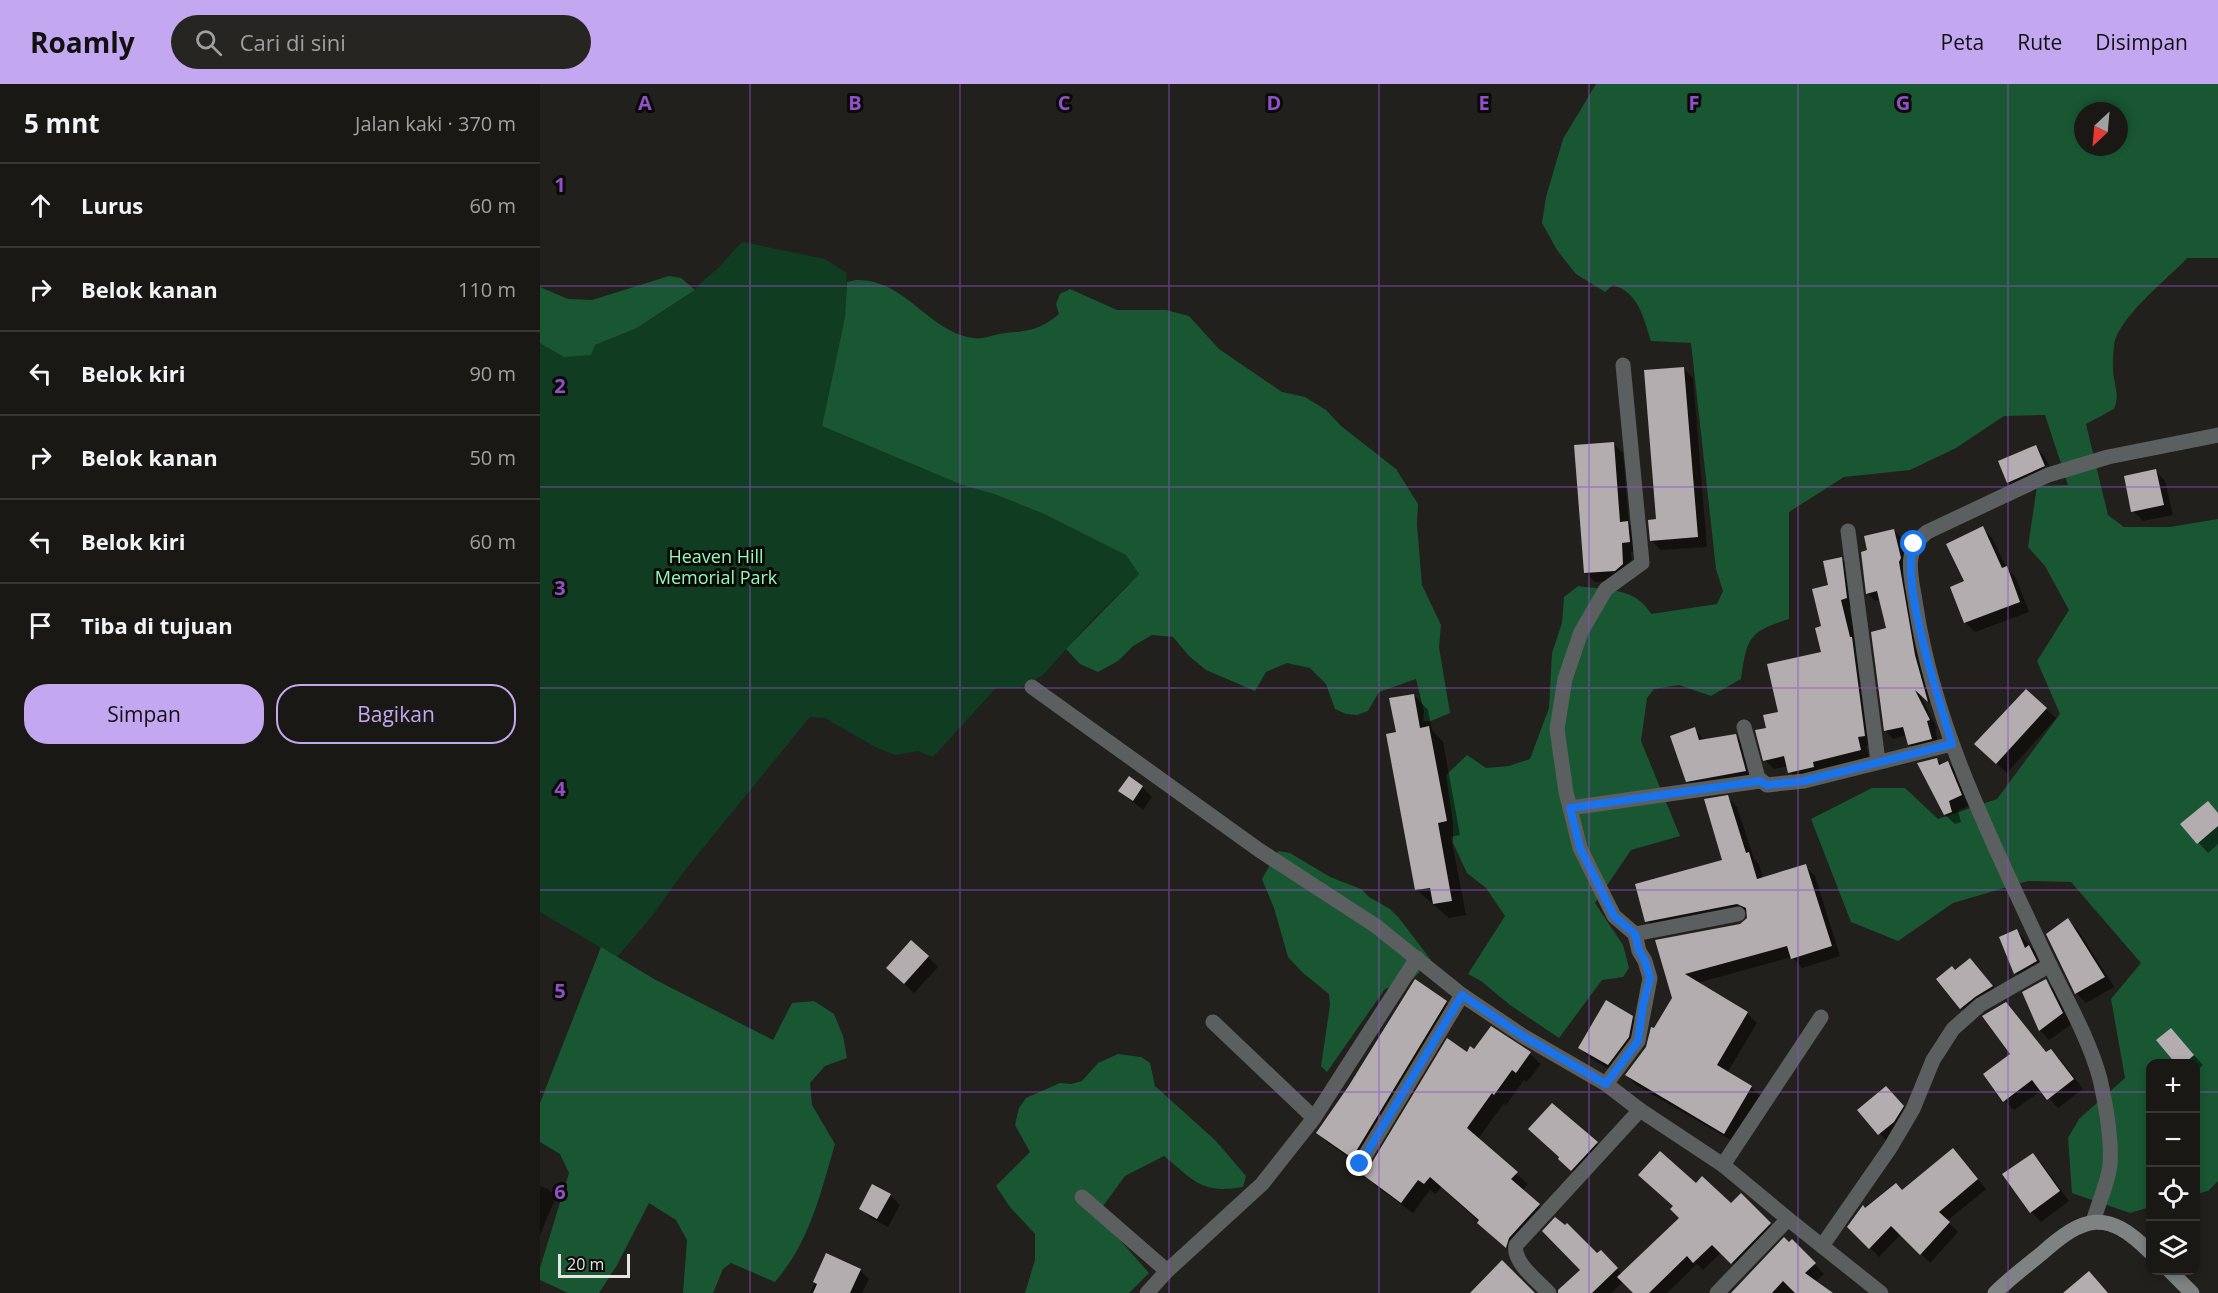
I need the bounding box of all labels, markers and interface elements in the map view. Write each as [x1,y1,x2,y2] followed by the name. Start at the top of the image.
[171,15,591,69] search box
[30,23,135,61] text: Roamly
[192,26,225,59] icon: search
[240,27,346,57] text: Cari di sini
[1941,28,1984,56] text: Peta
[2017,28,2062,56] text: Rute
[2095,28,2188,56] text: Disimpan
[638,89,652,116] text: A
[848,89,862,116] text: B
[1058,89,1071,116] text: C
[1267,89,1281,116] text: D
[1478,89,1490,116] text: E
[1689,89,1699,116] text: F
[1896,89,1910,116] text: G
[2074,102,2128,156] north arrow
[24,105,100,141] text: 5 mnt
[355,110,516,137] text: Jalan kaki · 370 m
[554,171,566,198] text: 1
[24,189,57,222] icon: ahead
[81,190,143,220] text: Lurus
[469,192,516,219] text: 60 m
[24,273,57,306] icon: right
[81,274,218,304] text: Belok kanan
[458,276,516,303] text: 110 m
[24,357,57,390] icon: left
[81,358,186,388] text: Belok kiri
[469,360,516,387] text: 90 m
[554,372,566,399] text: 2
[24,441,57,474] icon: right
[81,442,218,472] text: Belok kanan
[469,444,516,471] text: 50 m
[24,525,57,558] icon: left
[81,526,186,556] text: Belok kiri
[469,528,516,555] text: 60 m
[1900,530,1926,556] route start
[655,544,778,589] park label: Heaven Hill Memorial Park
[554,574,566,601] text: 3
[24,609,57,642] icon: arrive
[81,610,233,640] text: Tiba di tujuan
[24,684,264,744] button: Simpan
[276,684,516,744] button: Bagikan
[554,775,566,802] text: 4
[554,977,566,1004] text: 5
[2146,1059,2200,1275] map controls
[2146,1059,2200,1113] button: +
[2146,1113,2200,1167] button: −
[1346,1150,1372,1176] route end
[2146,1167,2200,1221] button: locate
[554,1178,566,1205] text: 6
[2146,1221,2200,1275] button: layers
[558,1251,630,1278] scale bar
[567,1253,604,1275] text: 20 m

